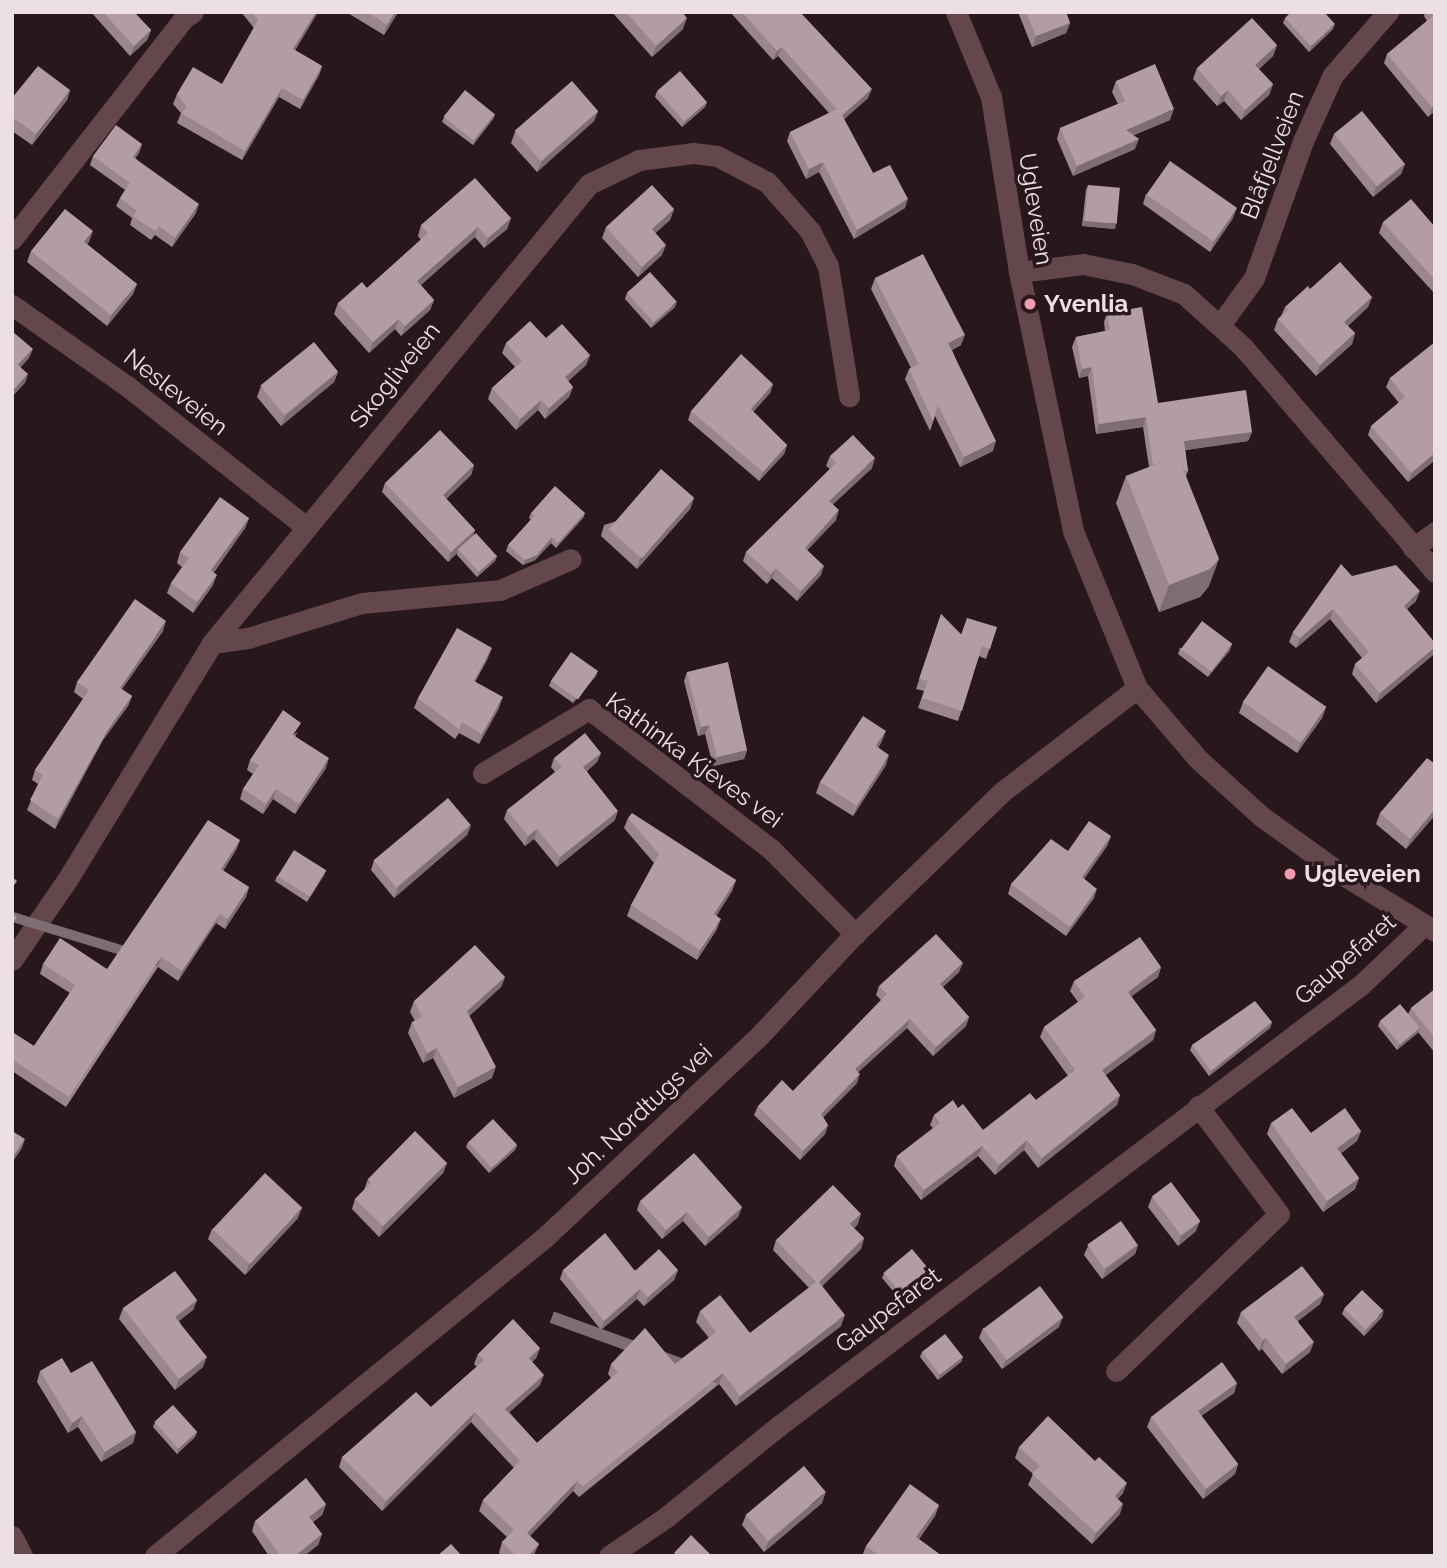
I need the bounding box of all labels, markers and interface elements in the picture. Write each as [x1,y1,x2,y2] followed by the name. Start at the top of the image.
[1234,87,1310,223] street label: Blåfjellveien
[1013,151,1059,267] street label: Ugleveien
[1044,290,1128,318] place label: Yvenlia
[1022,296,1038,312] marker: Yvenlia
[344,316,446,434] street label: Skogliveien
[118,342,234,442] street label: Nesleveien
[600,686,788,834] street label: Kathinka Kjeves vei
[1304,860,1421,888] place label: Ugleveien
[1282,866,1298,882] marker: Ugleveien
[1289,907,1401,1011] street label: Gaupefaret
[558,1038,718,1190] street label: Joh. Nordtugs vei
[830,1261,946,1359] street label: Gaupefaret

